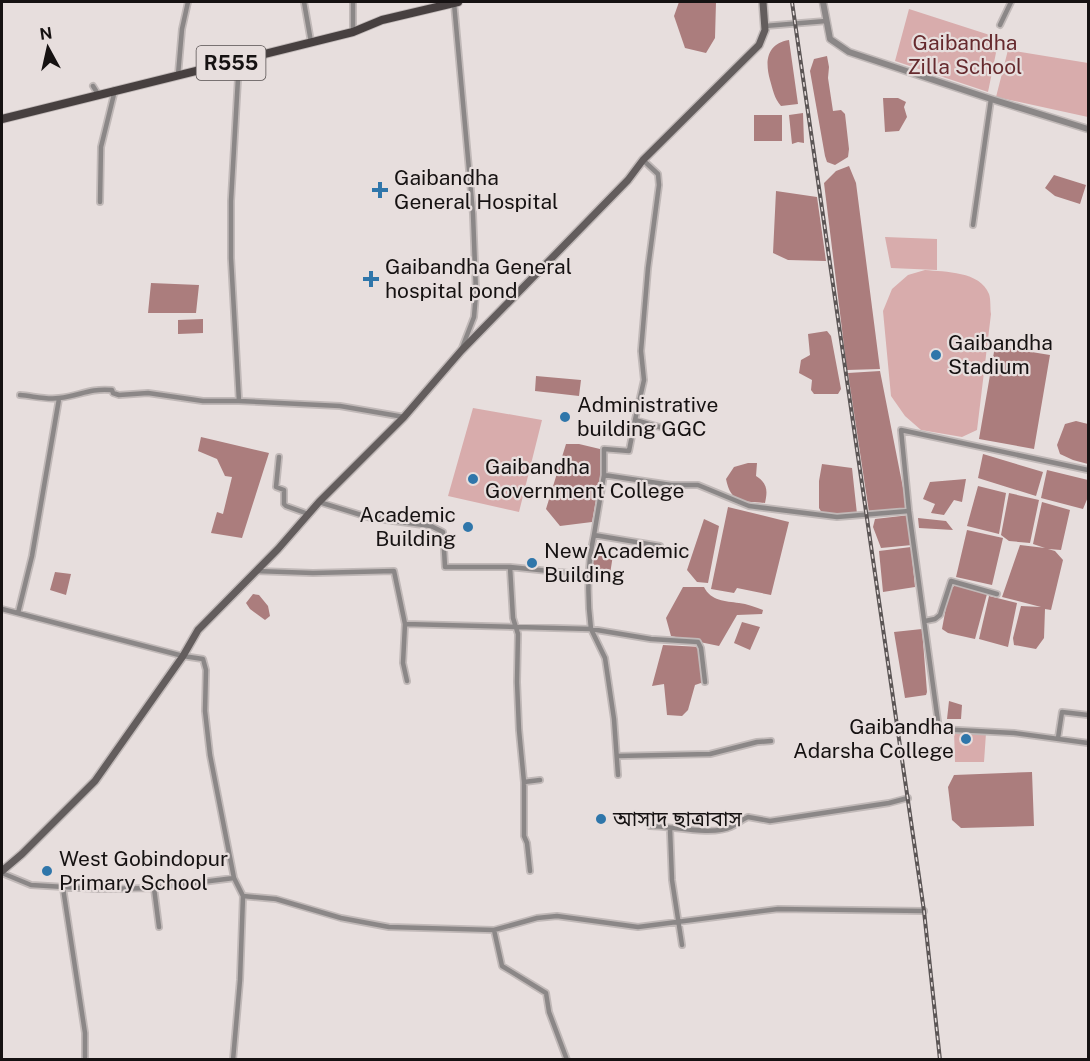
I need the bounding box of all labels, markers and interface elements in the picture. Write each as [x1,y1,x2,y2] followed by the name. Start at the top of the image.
[18,18,78,78] north arrow
[38,23,54,44] text: N
[908,30,1022,79] park label: Gaibandha Zilla School
[196,46,266,80] road number: R555
[394,165,558,214] place label: Gaibandha General Hospital
[371,181,389,199] marker: Gaibandha General Hospital
[385,254,572,303] place label: Gaibandha General hospital pond
[362,270,380,288] marker: Gaibandha General hospital pond
[948,330,1053,379] place label: Gaibandha Stadium
[929,348,943,362] marker: Gaibandha Stadium
[577,392,718,441] place label: Administrative building GGC
[558,410,572,424] marker: Administrative building GGC
[485,454,684,503] place label: Gaibandha Government College
[466,472,480,486] marker: Gaibandha Government College
[359,502,456,551] place label: Academic Building
[461,520,475,534] marker: Academic Building
[544,538,690,587] place label: New Academic Building
[525,556,539,570] marker: New Academic Building
[793,714,954,763] place label: Gaibandha Adarsha College
[959,732,973,746] marker: Gaibandha Adarsha College
[612,806,743,831] place label: আসাদ ছাত্রাবাস
[594,812,608,826] marker: আসাদ ছাত্রাবাস
[59,846,228,895] place label: West Gobindopur Primary School
[40,864,54,878] marker: West Gobindopur Primary School

